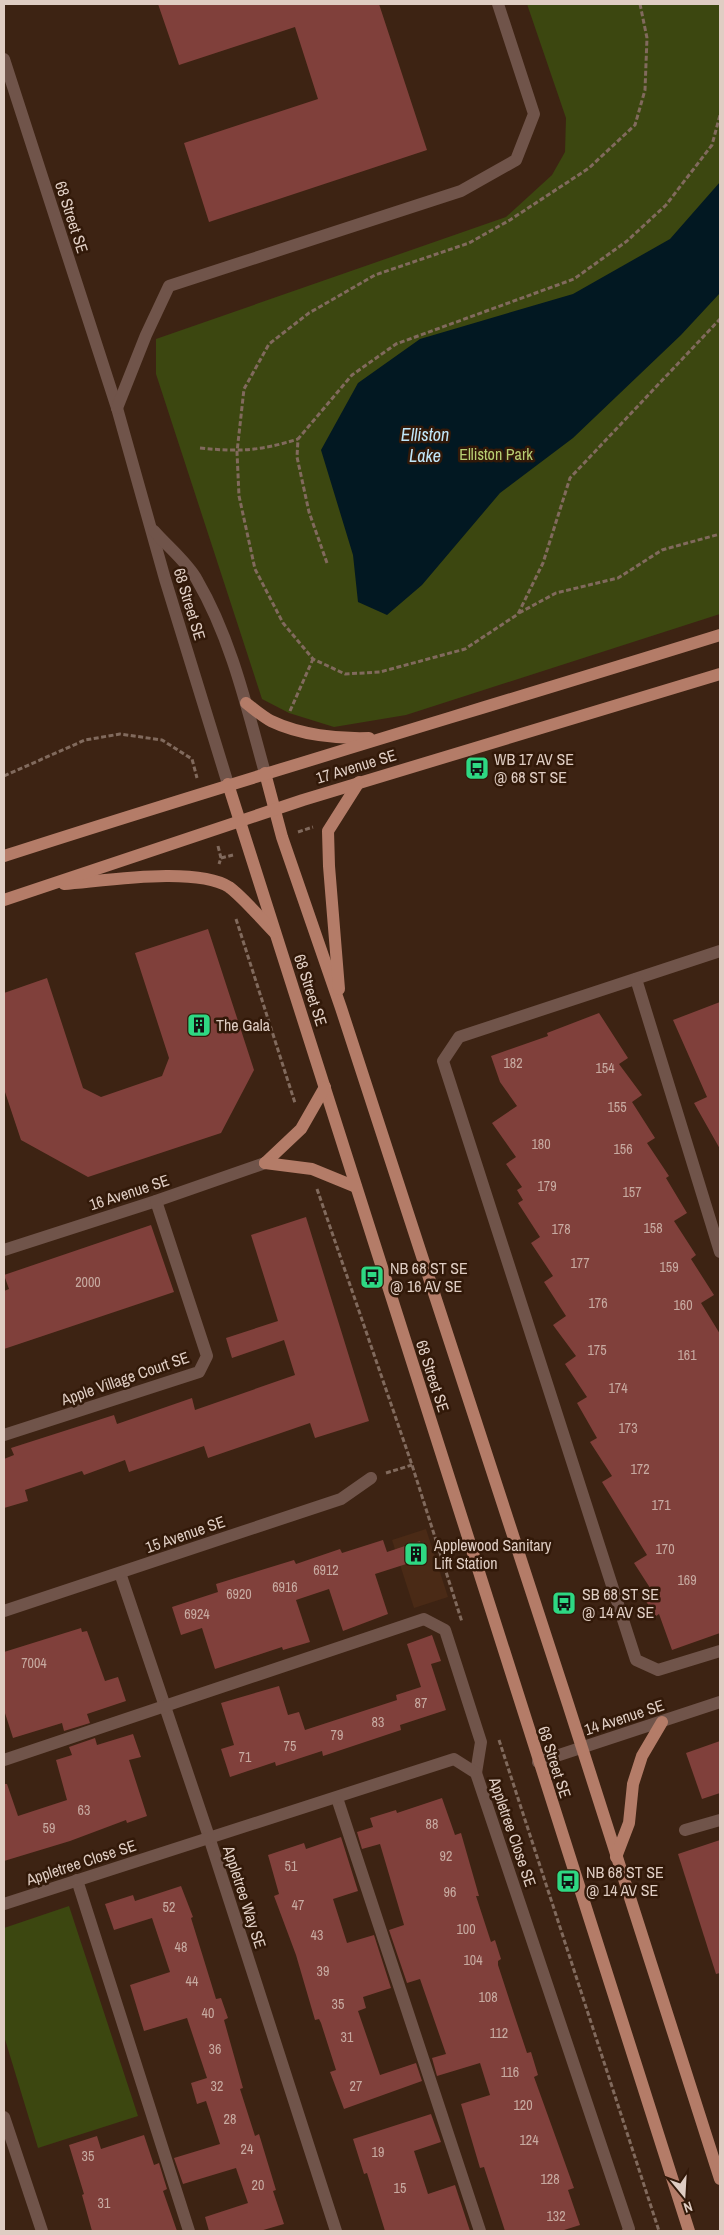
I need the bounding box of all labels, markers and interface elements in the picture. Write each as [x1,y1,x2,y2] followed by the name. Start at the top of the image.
[50,178,94,256] street label: 68 Street SE
[401,422,449,468] water label: Elliston Lake
[459,443,533,465] park label: Elliston Park
[169,565,211,643] street label: 68 Street SE
[313,743,399,789] street label: 17 Avenue SE
[494,748,574,788] place label: WB 17 AV SE @ 68 ST SE
[464,755,490,781] bus stop icon: WB 17 AV SE @ 68 ST SE
[289,951,333,1029] street label: 68 Street SE
[186,1012,212,1038] building icon: The Gala
[216,1014,271,1036] place label: The Gala
[503,1054,523,1072] house number: 182
[595,1059,615,1077] house number: 154
[607,1098,627,1116] house number: 155
[531,1135,551,1153] house number: 180
[613,1140,633,1158] house number: 156
[86,1169,172,1215] street label: 16 Avenue SE
[537,1177,557,1195] house number: 179
[622,1183,642,1201] house number: 157
[643,1219,663,1237] house number: 158
[551,1220,571,1238] house number: 178
[570,1254,590,1272] house number: 177
[390,1257,468,1297] place label: NB 68 ST SE @ 16 AV SE
[659,1258,679,1276] house number: 159
[359,1264,385,1290] bus stop icon: NB 68 ST SE @ 16 AV SE
[75,1273,101,1291] house number: 2000
[588,1294,608,1312] house number: 176
[673,1296,693,1314] house number: 160
[411,1337,455,1415] street label: 68 Street SE
[587,1341,607,1359] house number: 175
[57,1346,192,1411] street label: Apple Village Court SE
[677,1346,697,1364] house number: 161
[608,1379,628,1397] house number: 174
[618,1419,638,1437] house number: 173
[630,1460,650,1478] house number: 172
[651,1496,671,1514] house number: 171
[142,1510,228,1558] street label: 15 Avenue SE
[433,1534,552,1574] place label: Applewood Sanitary Lift Station
[655,1540,675,1558] house number: 170
[403,1541,429,1567] building icon: Applewood Sanitary Lift Station
[313,1561,339,1579] house number: 6912
[677,1571,697,1589] house number: 169
[272,1578,298,1596] house number: 6916
[582,1583,659,1623] place label: SB 68 ST SE @ 14 AV SE
[226,1585,252,1603] house number: 6920
[551,1590,577,1616] bus stop icon: SB 68 ST SE @ 14 AV SE
[184,1605,210,1623] house number: 6924
[21,1654,47,1672] house number: 7004
[415,1694,427,1712] house number: 87
[581,1694,667,1740] street label: 14 Avenue SE
[372,1713,384,1731] house number: 83
[533,1723,577,1801] street label: 68 Street SE
[331,1726,343,1744] house number: 79
[284,1737,296,1755] house number: 75
[239,1748,252,1766] house number: 71
[484,1773,542,1890] street label: Appletree Close SE
[78,1801,90,1819] house number: 63
[426,1815,438,1833] house number: 88
[43,1819,55,1837] house number: 59
[22,1834,139,1890] street label: Appletree Close SE
[218,1842,272,1951] street label: Appletree Way SE
[440,1847,452,1865] house number: 92
[285,1857,298,1875] house number: 51
[586,1861,664,1901] place label: NB 68 ST SE @ 14 AV SE
[555,1868,581,1894] bus stop icon: NB 68 ST SE @ 14 AV SE
[444,1883,456,1901] house number: 96
[292,1896,304,1914] house number: 47
[163,1898,175,1916] house number: 52
[456,1920,476,1938] house number: 100
[311,1926,323,1944] house number: 43
[175,1938,187,1956] house number: 48
[463,1951,483,1969] house number: 104
[317,1962,329,1980] house number: 39
[186,1972,199,1990] house number: 44
[478,1988,498,2006] house number: 108
[332,1995,344,2013] house number: 35
[202,2004,214,2022] house number: 40
[490,2024,508,2042] house number: 112
[341,2028,354,2046] house number: 31
[209,2040,221,2058] house number: 36
[501,2063,519,2081] house number: 116
[211,2077,223,2095] house number: 32
[350,2077,362,2095] house number: 27
[513,2096,533,2114] house number: 120
[224,2110,236,2128] house number: 28
[519,2131,539,2149] house number: 124
[241,2140,254,2158] house number: 24
[372,2143,384,2161] house number: 19
[82,2147,94,2165] house number: 35
[540,2170,560,2188] house number: 128
[659,2170,709,2220] north arrow
[252,2176,264,2194] house number: 20
[394,2179,406,2197] house number: 15
[98,2194,111,2212] house number: 31
[681,2198,695,2217] text: N
[546,2207,566,2225] house number: 132

